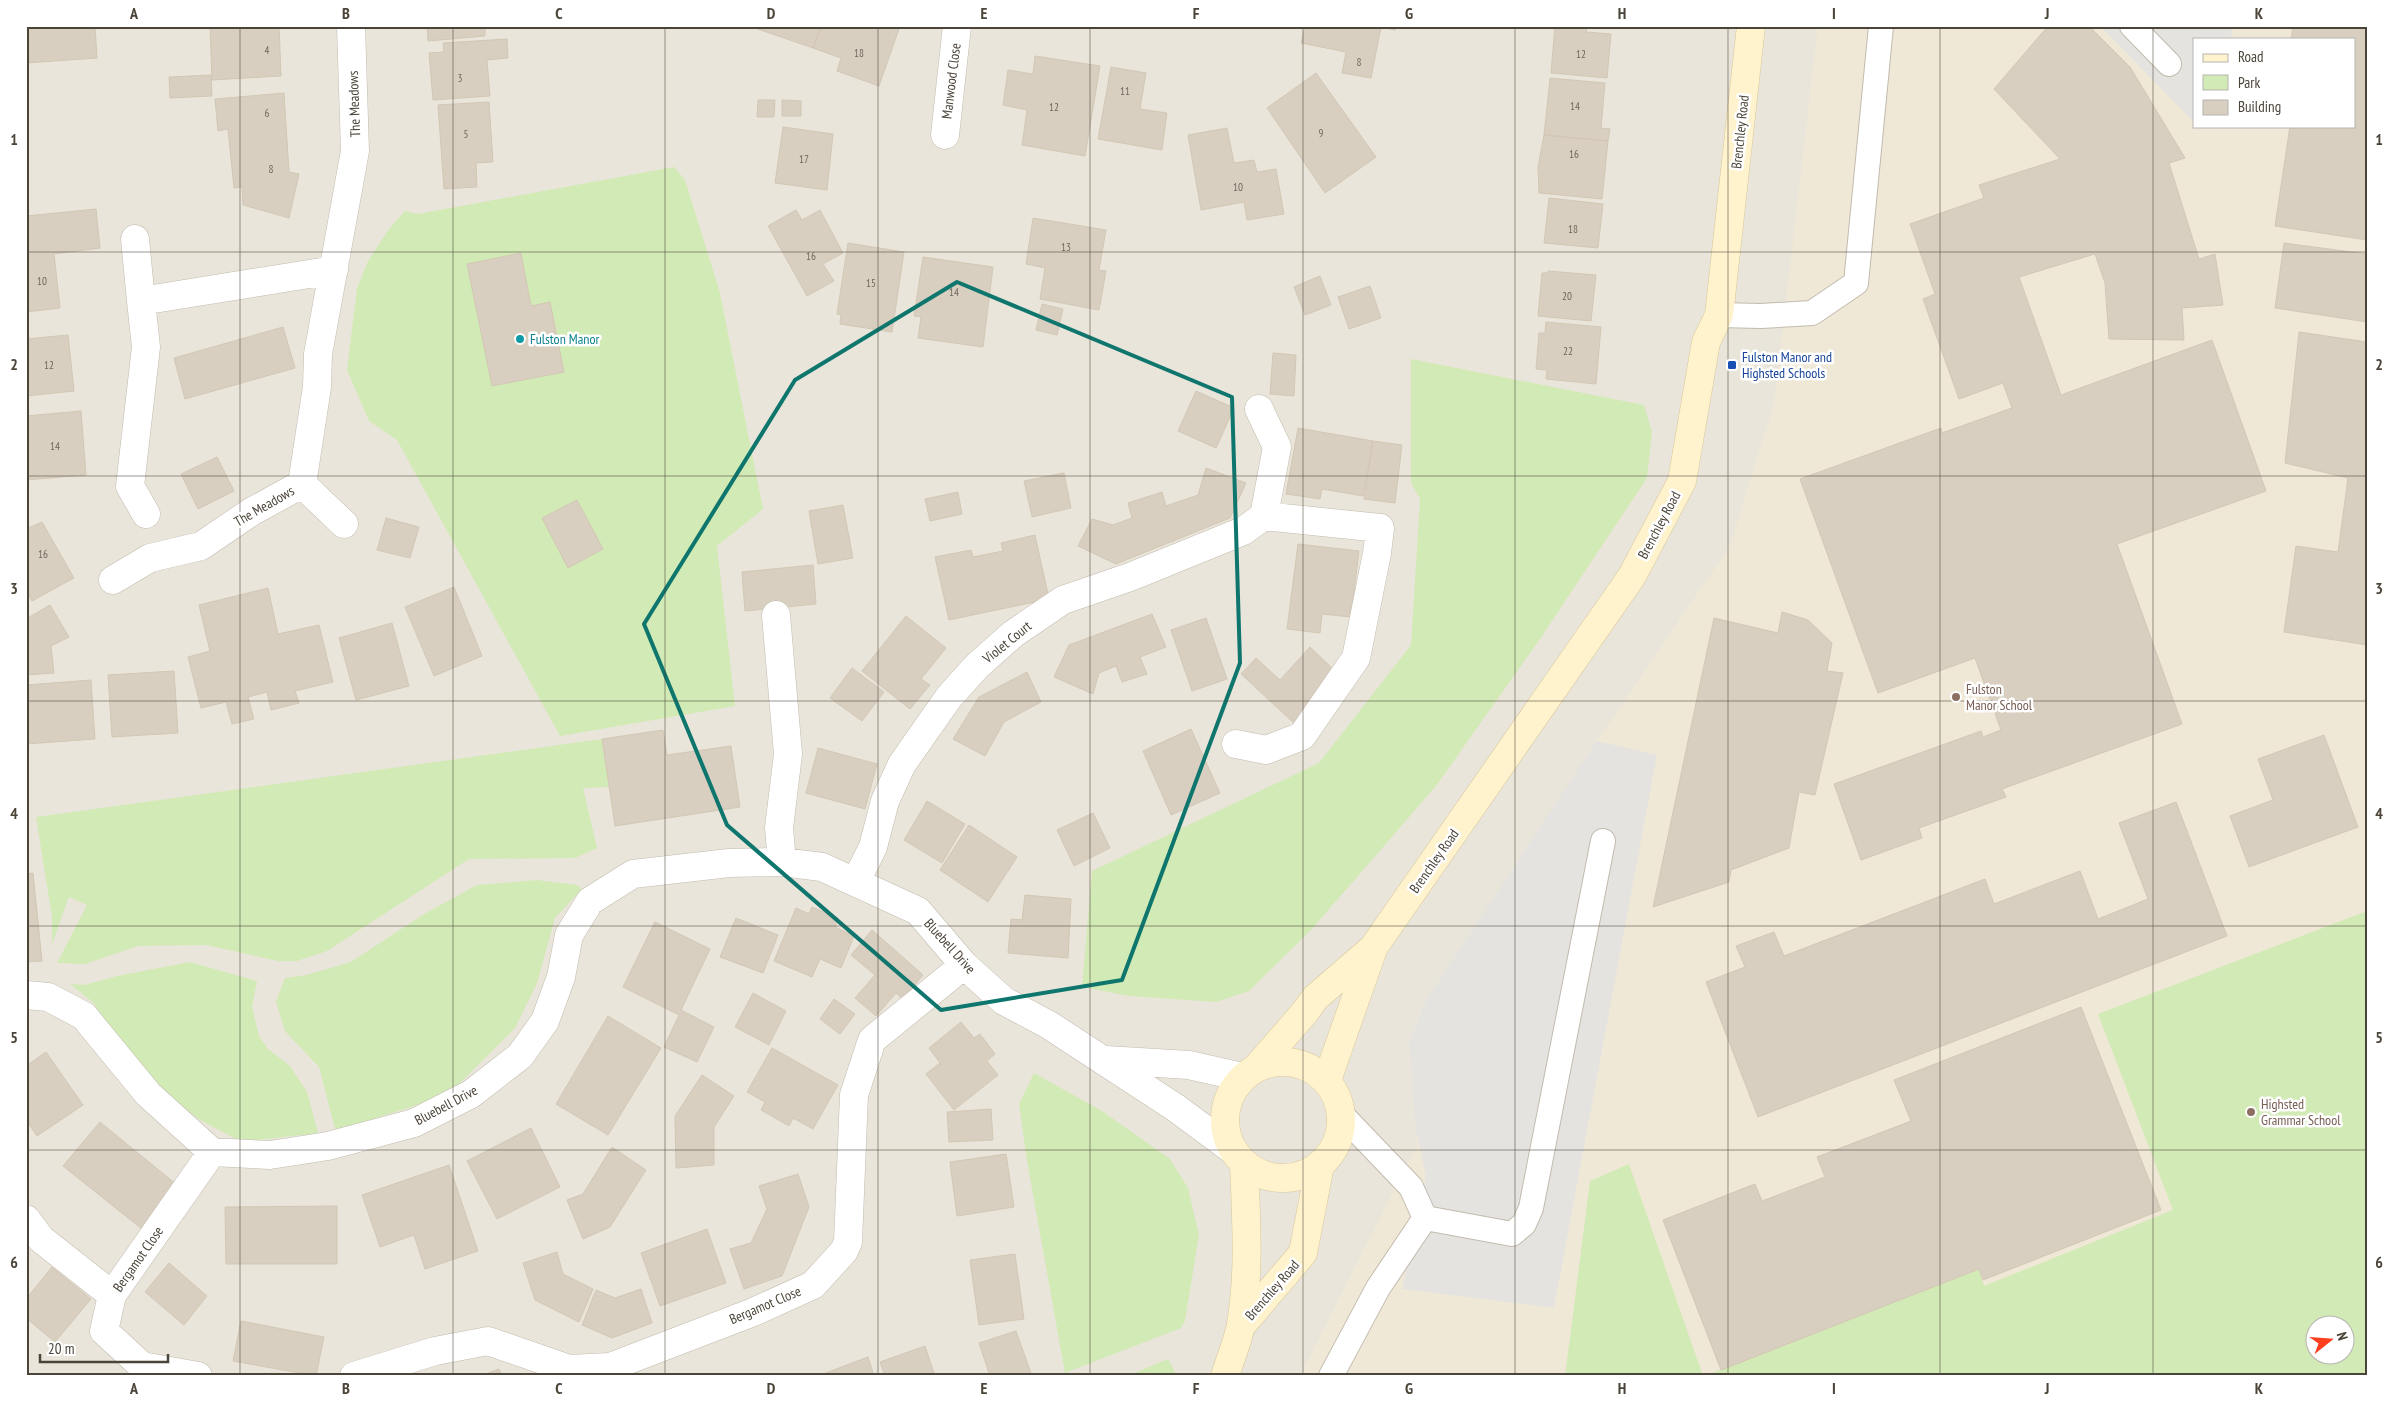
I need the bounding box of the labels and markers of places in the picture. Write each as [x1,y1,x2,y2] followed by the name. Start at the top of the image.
[530,330,599,348] place label: Fulston Manor
[514,333,526,345] marker: Fulston Manor
[1742,348,1832,382] place label: Fulston Manor and Highsted Schools
[1726,359,1738,371] marker: Fulston Manor and Highsted Schools
[1966,680,2033,714] place label: Fulston Manor School
[1950,691,1962,703] marker: Fulston Manor School
[2261,1095,2341,1129] place label: Highsted Grammar School
[2245,1106,2257,1118] marker: Highsted Grammar School

